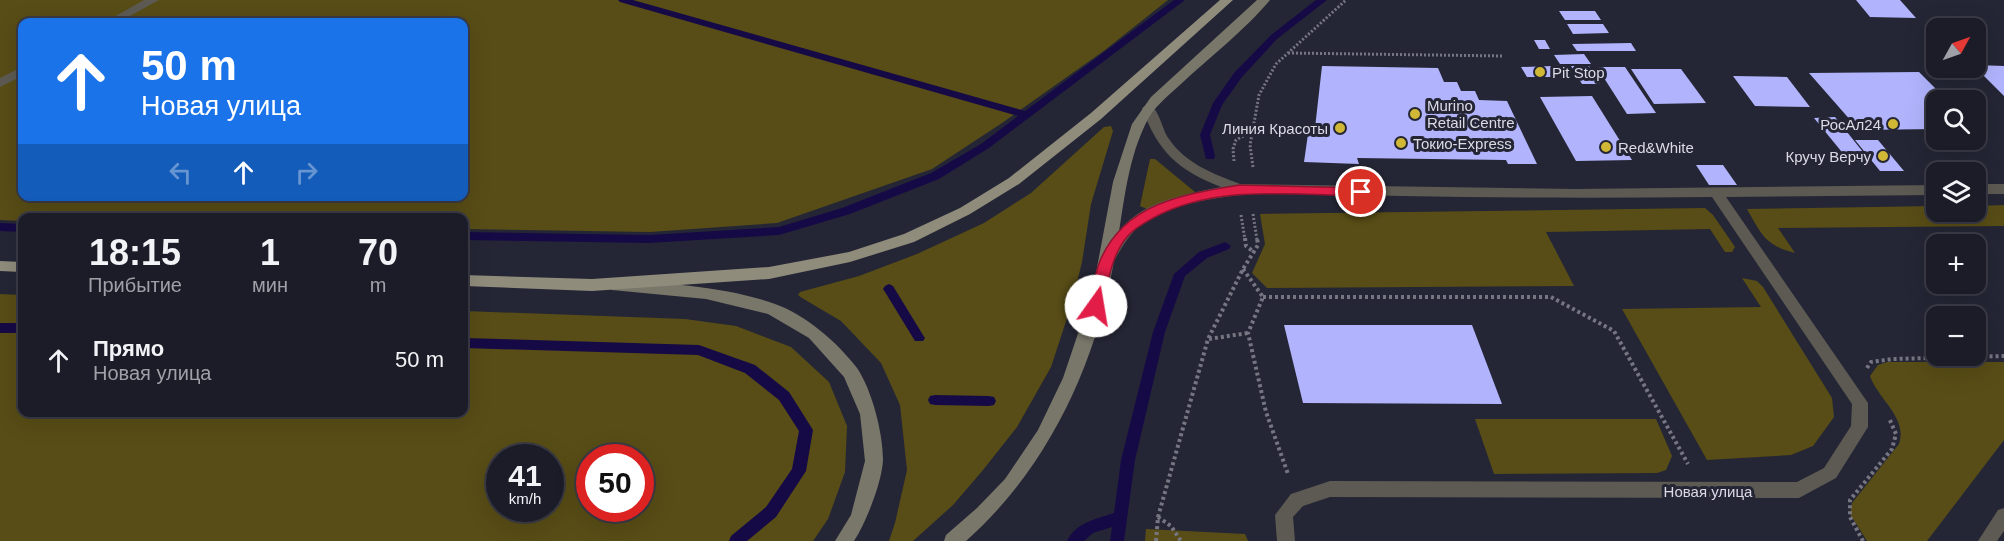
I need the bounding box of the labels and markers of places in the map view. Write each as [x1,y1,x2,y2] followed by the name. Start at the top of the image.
[1552,64,1605,81] place label: Pit Stop
[1533,65,1547,79] marker: Pit Stop
[1427,97,1515,131] place label: Murino Retail Centre
[1408,107,1422,121] marker: Murino Retail Centre
[1820,116,1881,133] place label: РосАл24
[1886,117,1900,131] marker: РосАл24
[1222,120,1328,137] place label: Линия Красоты
[1333,121,1347,135] marker: Линия Красоты
[1413,135,1512,152] place label: Токио-Express
[1394,136,1408,150] marker: Токио-Express
[1618,139,1694,156] place label: Red&White
[1599,140,1613,154] marker: Red&White
[1785,148,1871,165] place label: Кручу Верчу
[1876,149,1890,163] marker: Кручу Верчу
[1335,166,1386,217] pin

